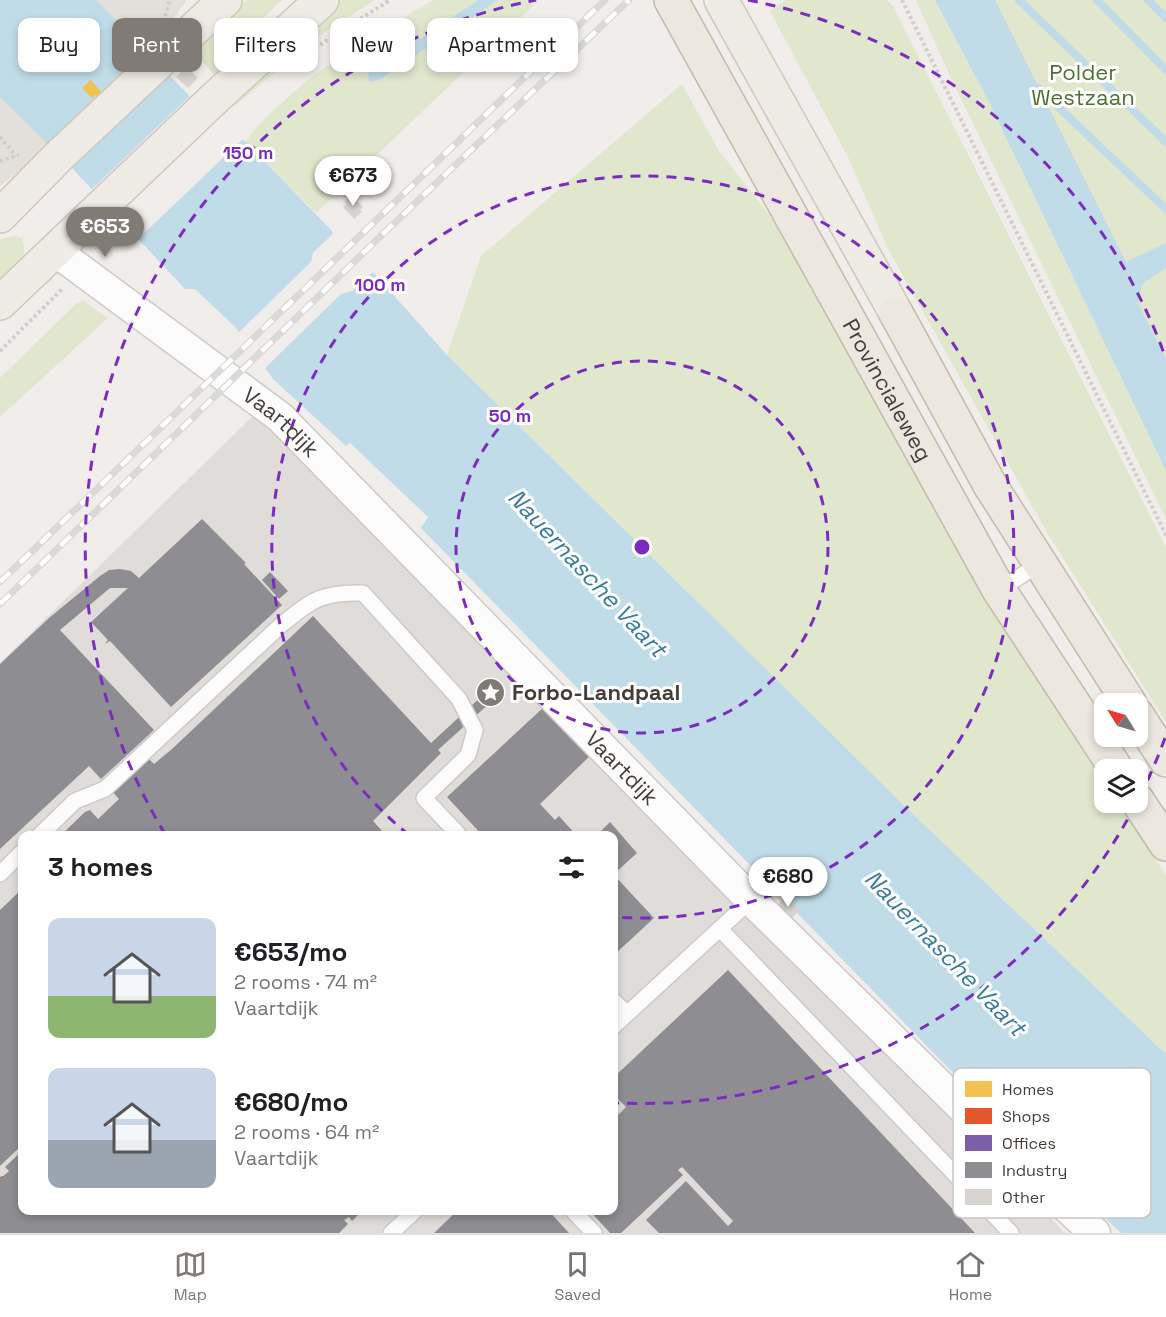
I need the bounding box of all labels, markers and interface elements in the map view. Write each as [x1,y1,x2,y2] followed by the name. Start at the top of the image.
[18,18,100,72] chip: Buy
[112,18,202,72] chip: Rent
[214,18,318,72] chip: Filters
[330,18,415,72] chip: New
[427,18,578,72] chip: Apartment
[1031,58,1135,111] park label: Polder Westzaan
[223,141,273,164] text: 150 m
[317,156,389,207] pin: €673
[329,162,377,188] text: €673
[69,207,141,258] pin: €653
[80,213,130,239] text: €653
[354,273,406,296] text: 100 m
[837,314,939,466] street label: Provincialeweg
[237,380,325,463] street label: Vaartdijk
[489,404,531,427] text: 50 m
[501,482,675,665] water label: Nauernasche Vaart
[632,537,652,557] centre of rings
[475,676,507,708] place icon: Forbo-Landpaal
[512,678,680,706] place label: Forbo-Landpaal
[1094,693,1148,747] north arrow
[1094,693,1148,813] map controls
[580,725,665,811] street label: Vaartdijk
[1094,759,1148,813] button: layers
[48,850,153,884] text: 3 homes
[555,851,588,884] icon: filters
[752,857,824,908] pin: €680
[763,863,813,889] text: €680
[858,863,1034,1044] water label: Nauernasche Vaart
[234,935,347,969] text: €653/mo
[96,942,168,1014] icon: home
[234,969,377,995] text: 2 rooms · 74 m²
[234,995,319,1021] text: Vaartdijk
[953,1068,1151,1218] legend
[1002,1079,1054,1100] text: Homes
[234,1085,348,1119] text: €680/mo
[96,1092,168,1164] icon: home
[1002,1106,1050,1127] text: Shops
[234,1119,379,1145] text: 2 rooms · 64 m²
[1002,1133,1056,1154] text: Offices
[234,1145,319,1171] text: Vaartdijk
[1002,1160,1067,1181] text: Industry
[1002,1187,1045,1208] text: Other
[174,1248,207,1305] tab: Map
[555,1248,601,1305] tab: Saved
[949,1248,992,1305] tab: Home

